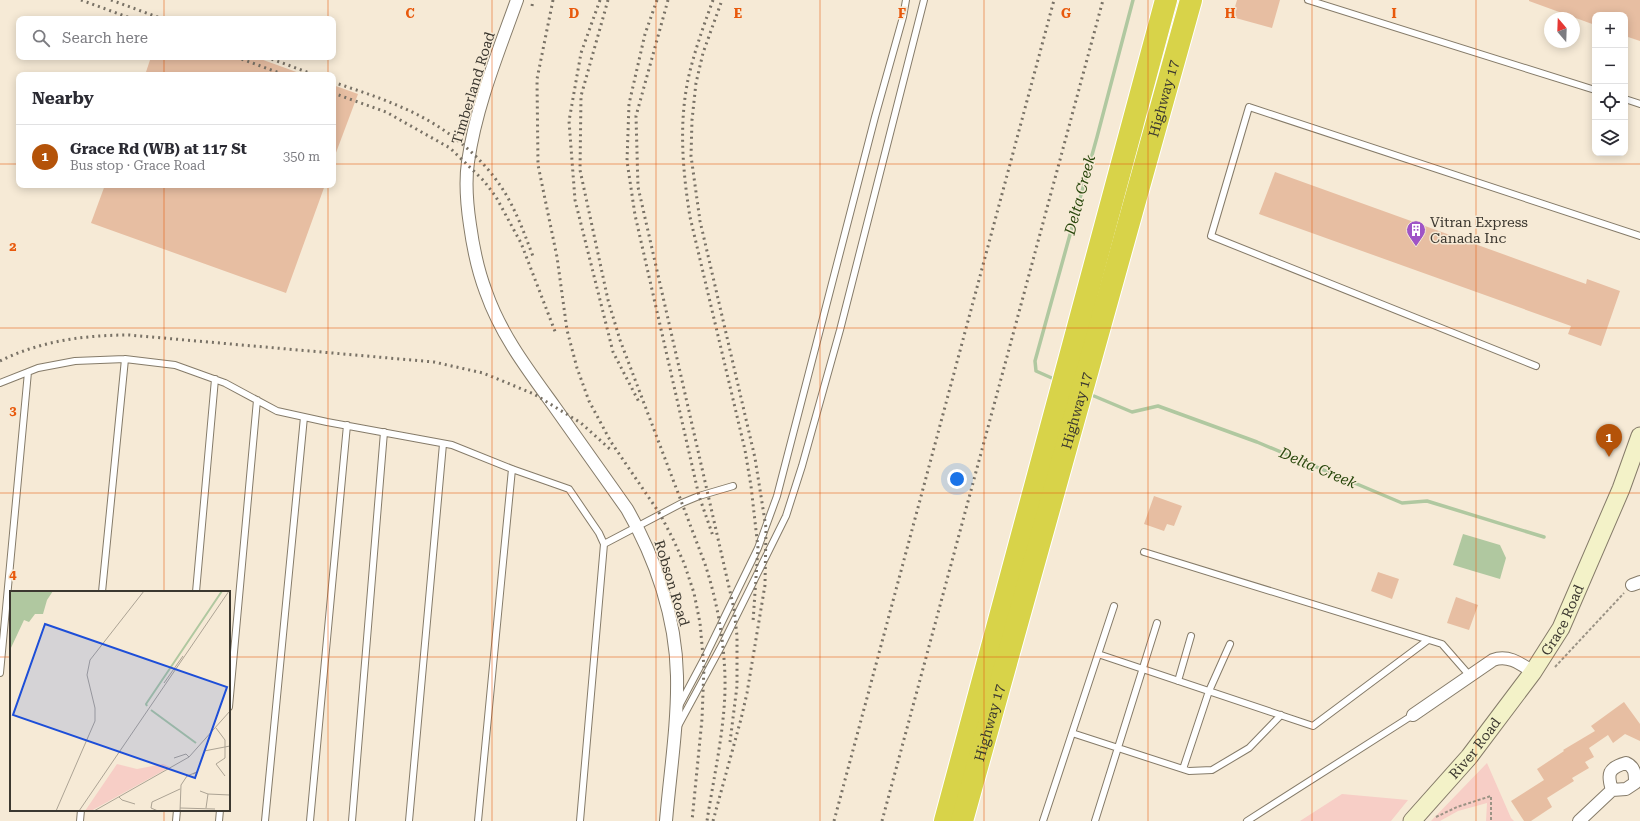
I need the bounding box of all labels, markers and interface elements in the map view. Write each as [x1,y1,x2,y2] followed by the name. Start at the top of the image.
[405,6,415,21] text: C
[569,6,579,21] text: D
[734,6,742,21] text: E
[898,6,906,21] text: F
[1061,6,1071,21] text: G
[1225,6,1236,21] text: H
[1391,6,1397,21] text: I
[1544,12,1580,48] north arrow
[1592,12,1628,156] map controls
[1592,12,1628,48] button: +
[16,16,336,60] search box
[30,27,52,49] icon: search
[62,29,148,47] text: Search here
[448,30,498,146] street label: Timberland Road
[1592,48,1628,84] button: −
[1145,58,1182,139] street label: Highway 17
[1592,84,1628,120] button: locate
[32,88,94,108] text: Nearby
[1592,120,1628,156] button: layers
[70,140,247,158] text: Grace Rd (WB) at 117 St
[41,149,49,164] text: 1
[283,149,320,164] text: 350 m
[1060,152,1100,238] water label: Delta Creek
[70,158,205,173] text: Bus stop · Grace Road
[1430,214,1528,246] place label: Vitran Express Canada Inc
[1405,219,1427,247] building icon: Vitran Express Canada Inc
[9,239,17,254] text: 2
[1058,370,1095,451] street label: Highway 17
[9,403,17,418] text: 3
[1596,424,1622,457] pin: 1
[1276,443,1360,493] water label: Delta Creek
[947,469,967,489] your location
[651,538,693,628] street label: Robson Road
[9,567,17,582] text: 4
[1538,582,1587,658] street label: Grace Road
[10,591,230,811] inset map
[971,682,1008,763] street label: Highway 17
[1445,715,1504,782] street label: River Road

